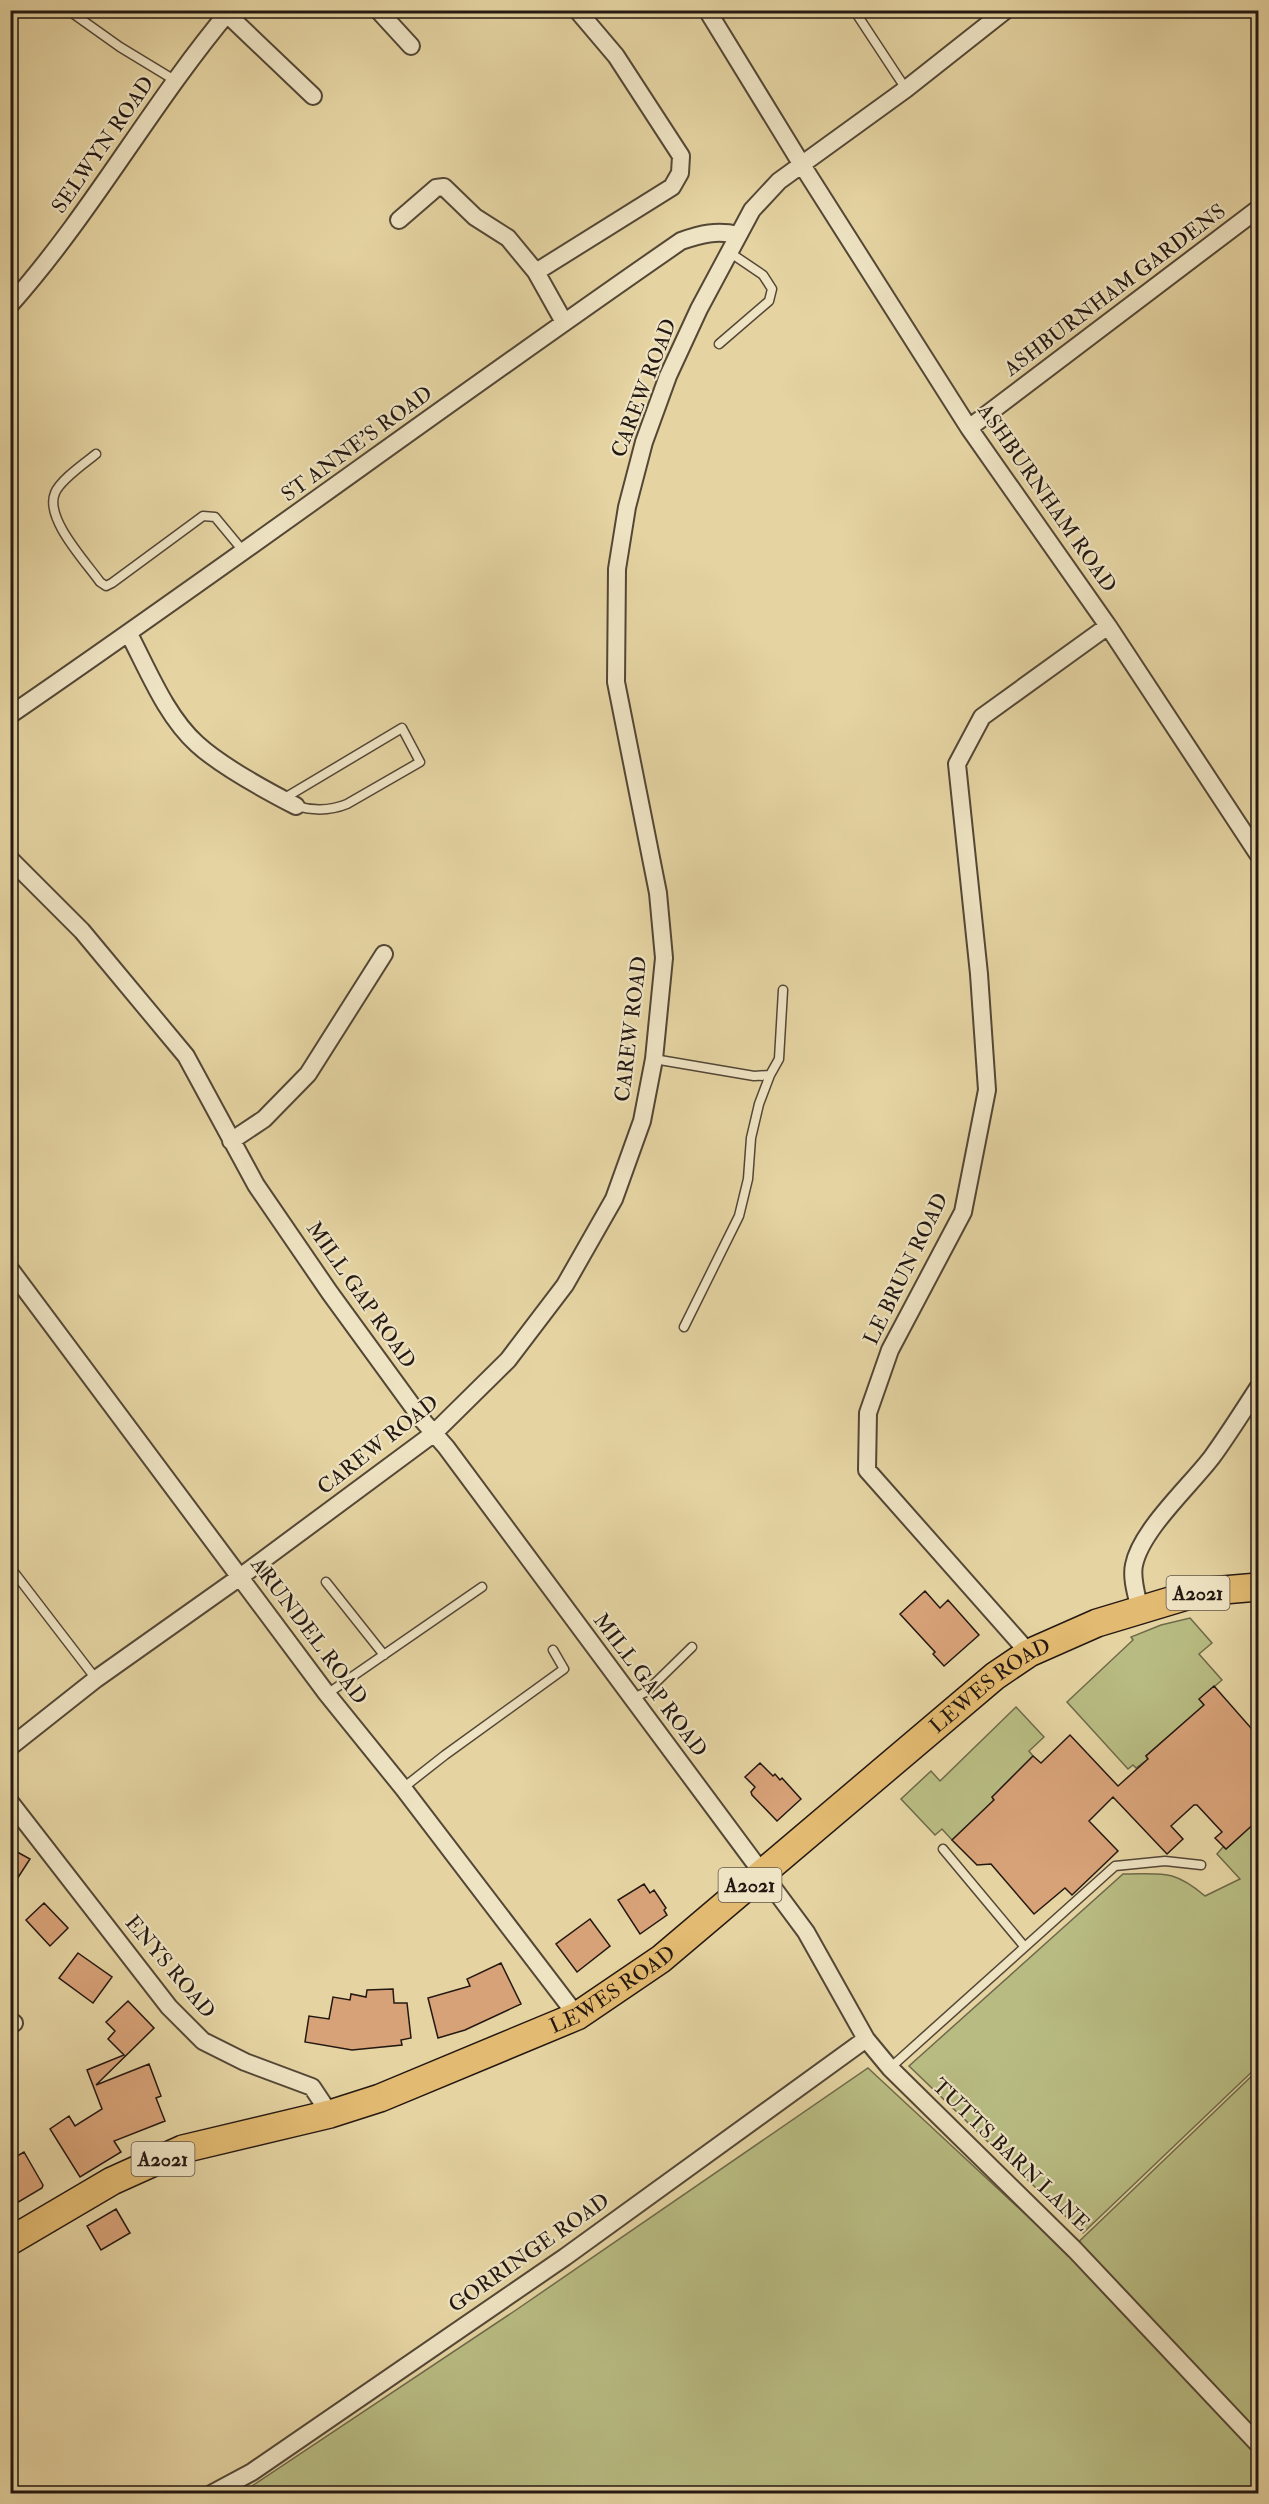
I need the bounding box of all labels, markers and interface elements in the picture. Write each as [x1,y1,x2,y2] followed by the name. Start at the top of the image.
[46,71,160,219] street label: SELWYN ROAD
[998,198,1231,383] street label: ASHBURNHAM GARDENS
[605,315,683,461] street label: CAREW ROAD
[276,380,438,508] street label: ST ANNE'S ROAD
[971,398,1122,598] street label: ASHBURNHAM ROAD
[609,955,653,1103] street label: CAREW ROAD
[858,1189,954,1349] street label: LE BRUN ROAD
[300,1216,422,1374] street label: MILL GAP ROAD
[312,1389,444,1501] street label: CAREW ROAD
[244,1551,373,1710] street label: ARUNDEL ROAD
[1166,1576,1230,1610] road number: A2021
[587,1608,713,1762] street label: MILL GAP ROAD
[924,1632,1054,1739] street label: LEWES ROAD
[718,1868,782,1902] road number: A2021
[119,1910,221,2024] street label: ENYS ROAD
[545,1939,681,2039] street label: LEWES ROAD
[926,2073,1096,2237] street label: TUTTS BARN LANE
[132,2142,195,2176] road number: A2021
[443,2187,615,2319] street label: GORRINGE ROAD

